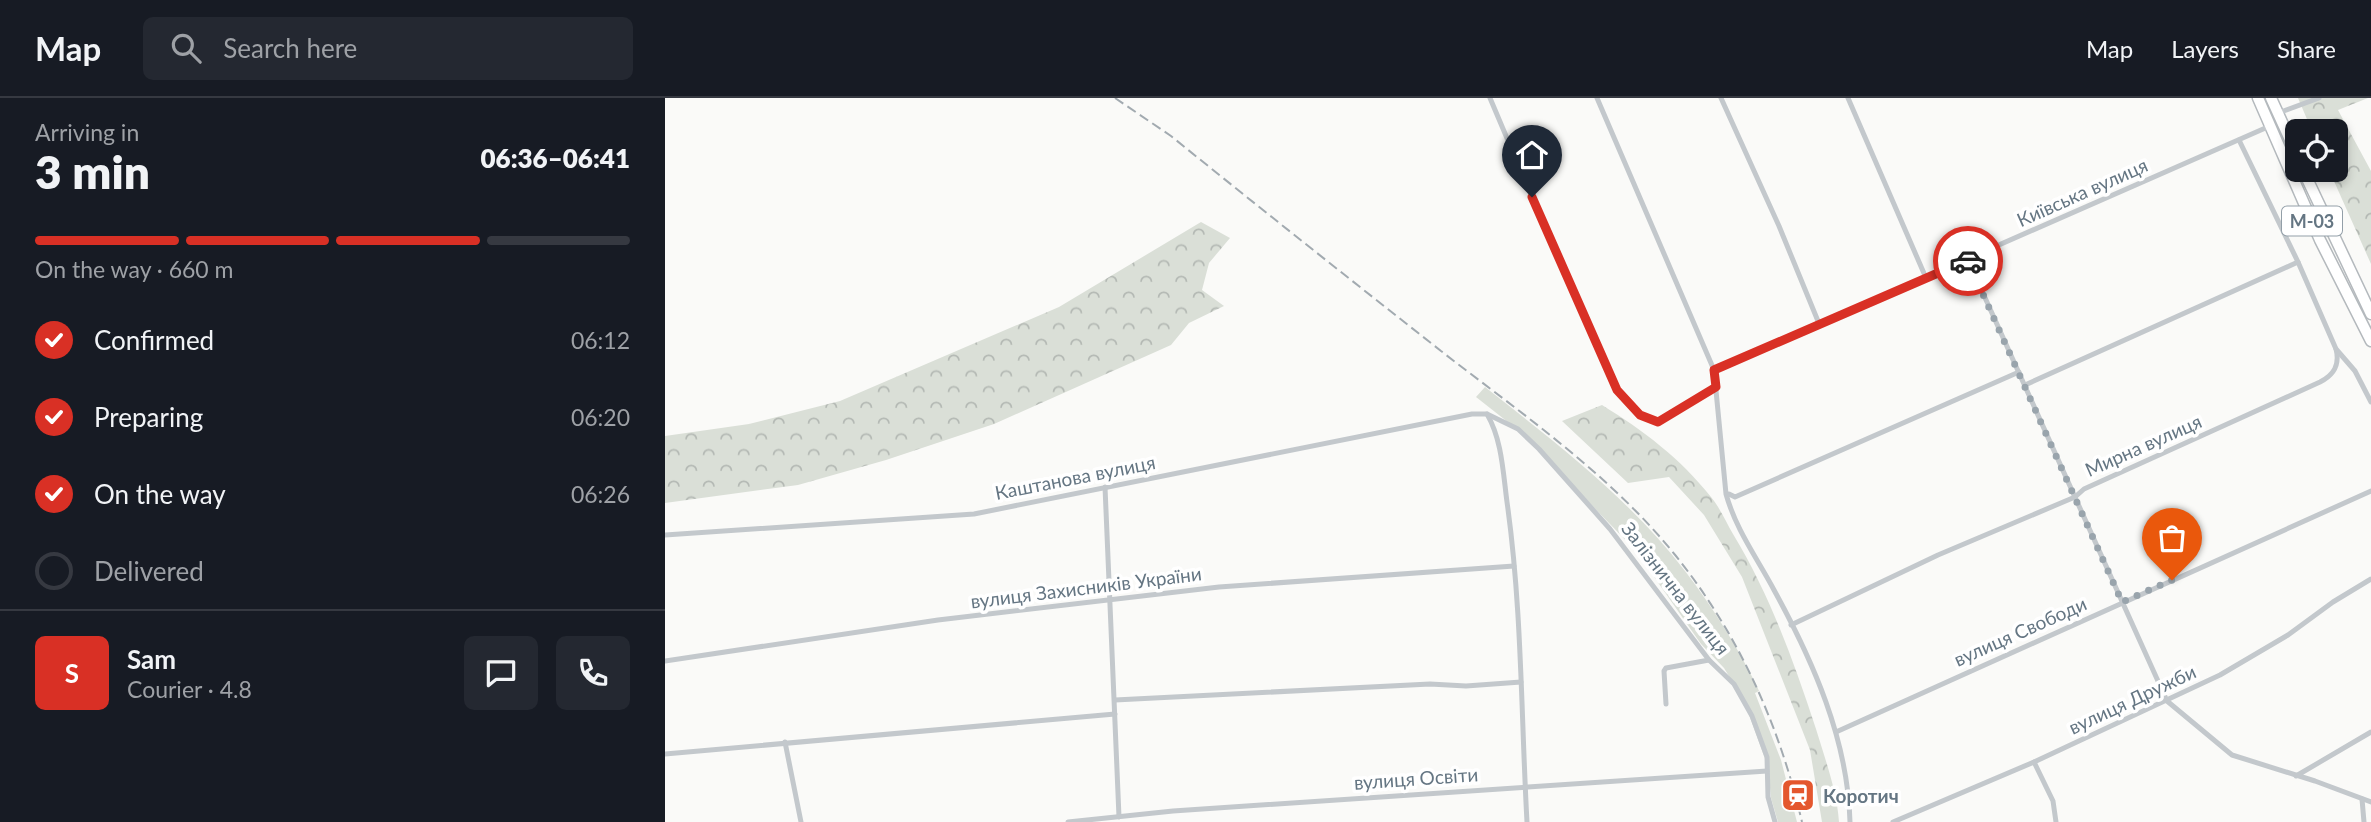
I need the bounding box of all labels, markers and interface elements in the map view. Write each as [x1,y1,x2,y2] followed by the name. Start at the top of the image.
[143,17,633,80] search box
[35,28,101,68] text: Map
[167,29,205,67] icon: search
[223,32,357,64] text: Search here
[2086,34,2133,63] text: Map
[2171,34,2239,63] text: Layers
[2277,34,2336,63] text: Share
[35,118,139,146] text: Arriving in
[2285,119,2348,182] map controls
[2285,119,2348,182] button: locate
[1502,125,1562,197] pin
[1513,136,1551,174] icon: home
[480,142,630,174] text: 06:36–06:41
[35,144,150,199] text: 3 min
[2013,153,2151,231] street label: Київська вулиця
[2282,207,2342,236] road number: М-03
[1933,226,2003,296] courier
[1949,242,1987,280] icon: car
[35,255,234,283] text: On the way · 660 m
[35,321,73,359] icon: check
[94,324,214,356] text: Confirmed
[571,326,630,354] text: 06:12
[35,398,73,436] icon: check
[94,401,203,433] text: Preparing
[571,403,630,431] text: 06:20
[2081,409,2205,481] street label: Мирна вулиця
[993,450,1157,504] street label: Каштанова вулиця
[35,475,73,513] icon: check
[94,478,226,510] text: On the way
[571,480,630,508] text: 06:26
[2142,508,2202,580] pin
[1617,517,1735,659] street label: Залізнична вулиця
[2153,519,2191,557] icon: bag
[94,555,204,587] text: Delivered
[969,561,1203,613] street label: вулиця Захисників України
[1950,591,2090,671] street label: вулиця Свободи
[464,636,538,710] button: chat
[556,636,630,710] button: phone
[127,643,176,675] text: Sam
[65,657,79,689] text: S
[2065,659,2199,739] street label: вулиця Дружби
[127,675,252,703] text: Courier · 4.8
[1353,762,1479,794] street label: вулиця Освіти
[1779,776,1817,814] station icon: Коротич
[1823,784,1899,807] place label: Коротич

